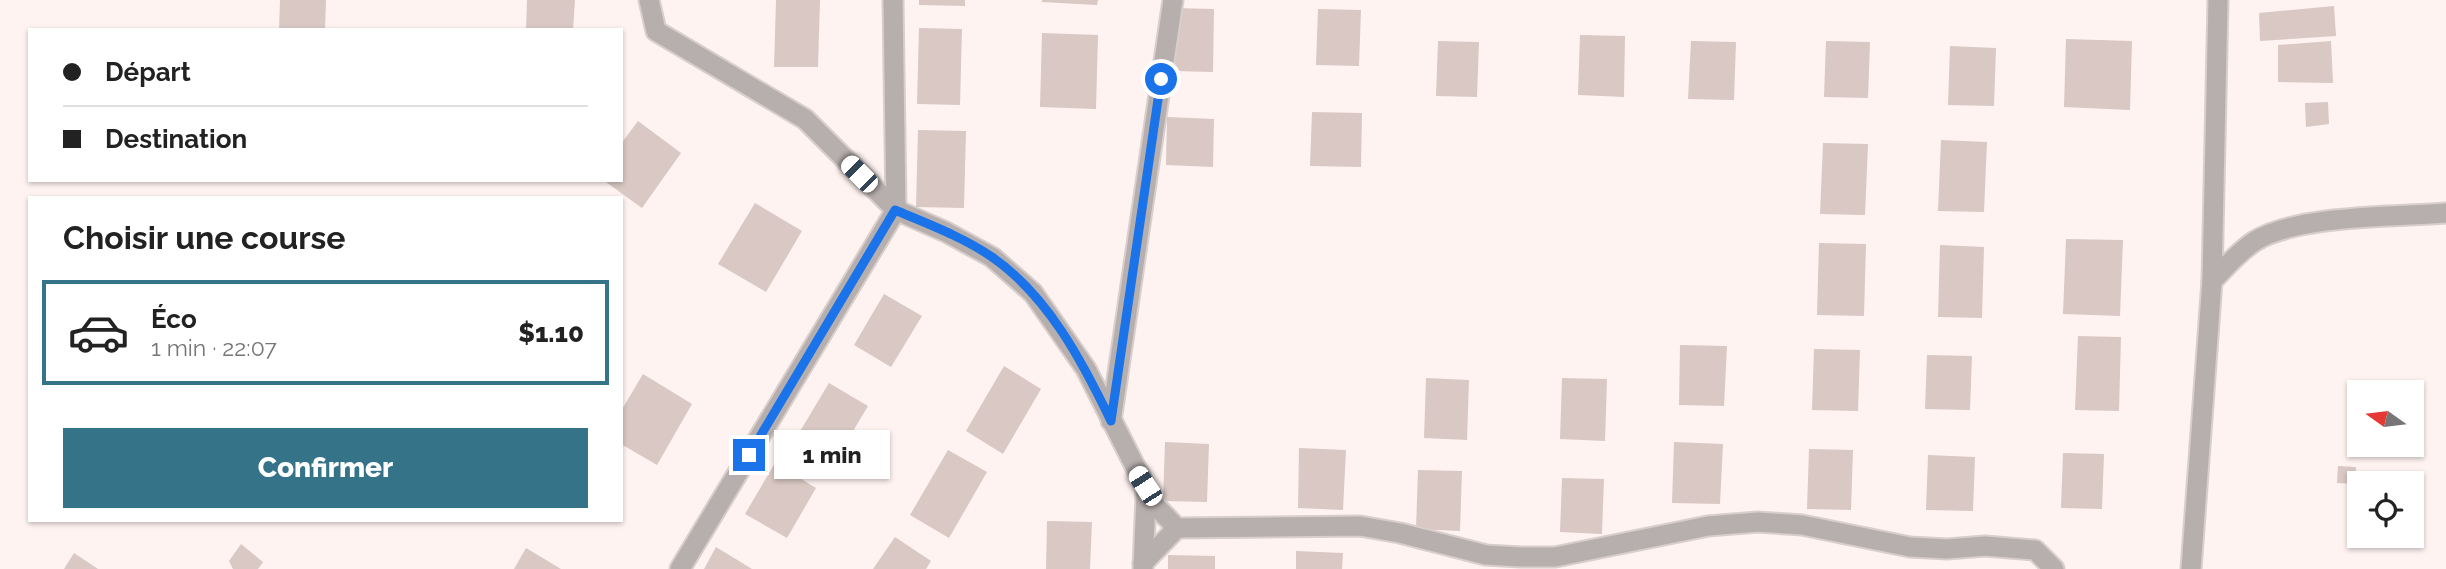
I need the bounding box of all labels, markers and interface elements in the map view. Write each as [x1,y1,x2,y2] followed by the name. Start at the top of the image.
[105,57,191,87] text: Départ
[1145,63,1177,95] route start
[105,124,247,154] text: Destination
[837,152,882,196] car
[63,219,346,256] text: Choisir une course
[67,301,130,364] icon: car
[151,304,197,334] text: Éco
[518,318,584,348] text: $1.10
[151,334,277,361] text: 1 min · 22:07
[2347,380,2424,457] north arrow
[2347,380,2424,548] map controls
[63,428,588,508] button: Confirmer
[774,430,889,480] callout: 1 min
[733,439,765,471] route end
[802,441,862,468] text: 1 min
[1125,463,1166,509] car
[2347,471,2424,548] button: locate

